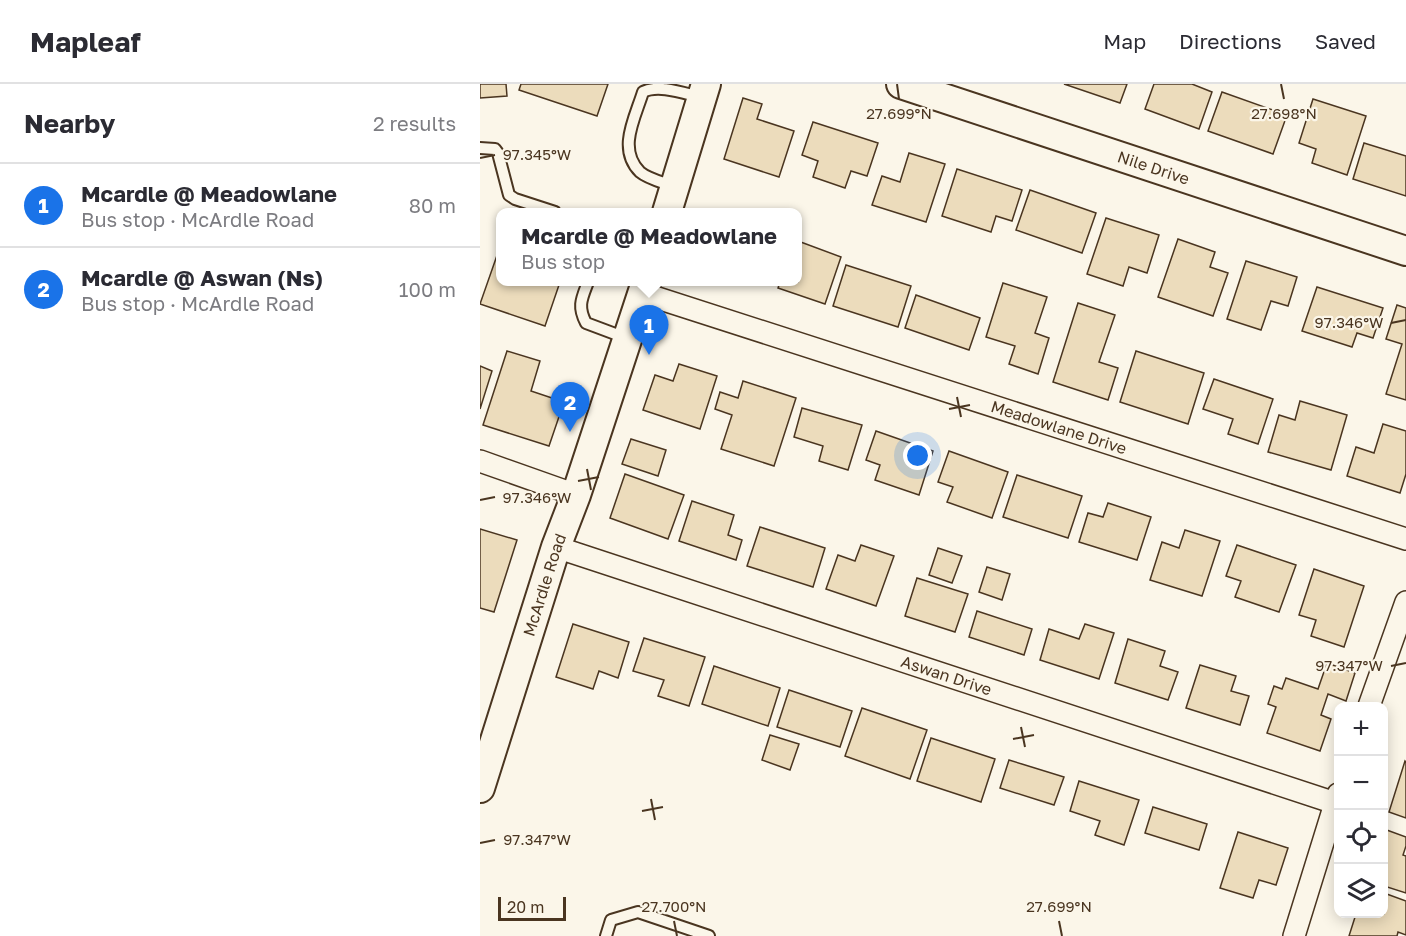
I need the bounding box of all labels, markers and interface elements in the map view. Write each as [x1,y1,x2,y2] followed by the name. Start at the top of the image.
[30,25,141,58] text: Mapleaf
[1103,28,1146,54] text: Map
[1179,28,1282,54] text: Directions
[1315,28,1376,54] text: Saved
[866,104,932,122] text: 27.699°N
[1251,104,1317,122] text: 27.698°N
[24,108,115,139] text: Nearby
[373,111,456,135] text: 2 results
[503,145,571,163] text: 97.345°W
[1115,146,1192,189] street label: Nile Drive
[81,180,337,207] text: Mcardle @ Meadowlane
[38,193,49,217] text: 1
[409,193,456,217] text: 80 m
[81,207,314,231] text: Bus stop · McArdle Road
[496,208,802,286] popup
[521,222,777,249] text: Mcardle @ Meadowlane
[521,249,605,273] text: Bus stop
[81,264,323,291] text: Mcardle @ Aswan (Ns)
[37,277,50,301] text: 2
[399,277,456,301] text: 100 m
[81,291,314,315] text: Bus stop · McArdle Road
[630,306,668,355] pin: 1
[1315,313,1383,331] text: 97.346°W
[550,382,590,432] pin: 2
[989,396,1129,458] street label: Meadowlane Drive
[903,441,932,470] your location
[503,488,571,506] text: 97.346°W
[518,531,570,639] street label: McArdle Road
[899,651,994,700] street label: Aswan Drive
[1315,656,1383,674] text: 97.347°W
[1334,702,1388,918] map controls
[1334,702,1388,756] button: +
[1334,756,1388,810] button: −
[1334,810,1388,864] button: locate
[503,830,571,848] text: 97.347°W
[1334,864,1388,918] button: layers
[498,894,566,922] scale bar
[507,897,544,917] text: 20 m
[642,897,706,915] text: 27.700°N
[1026,897,1092,915] text: 27.699°N

